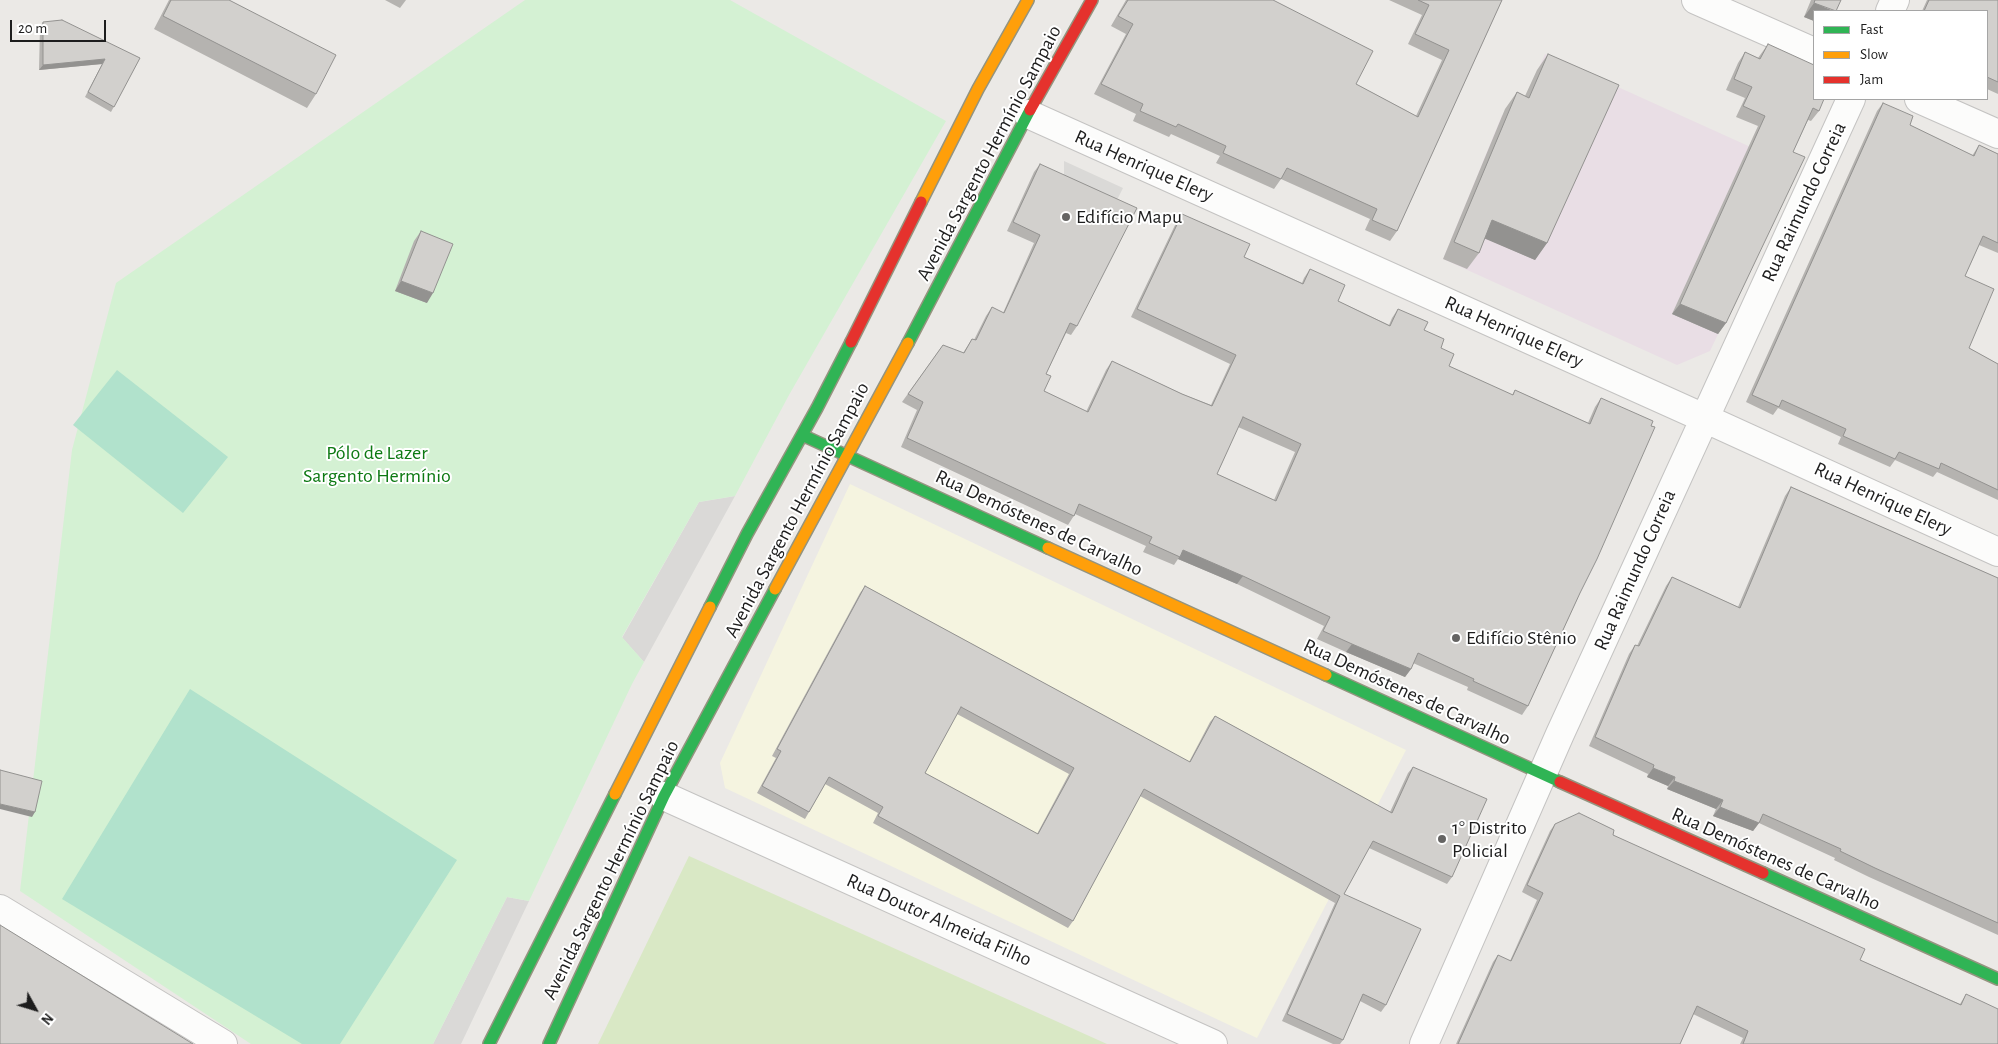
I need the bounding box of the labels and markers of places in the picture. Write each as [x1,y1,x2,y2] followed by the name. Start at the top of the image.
[1076,205,1182,229] place label: Edifício Mapu
[1060,211,1072,223] marker: Edifício Mapu
[1466,626,1577,650] place label: Edifício Stênio
[1450,632,1462,644] marker: Edifício Stênio
[1452,816,1527,863] place label: 1° Distrito Policial
[1436,833,1448,845] marker: 1° Distrito Policial

